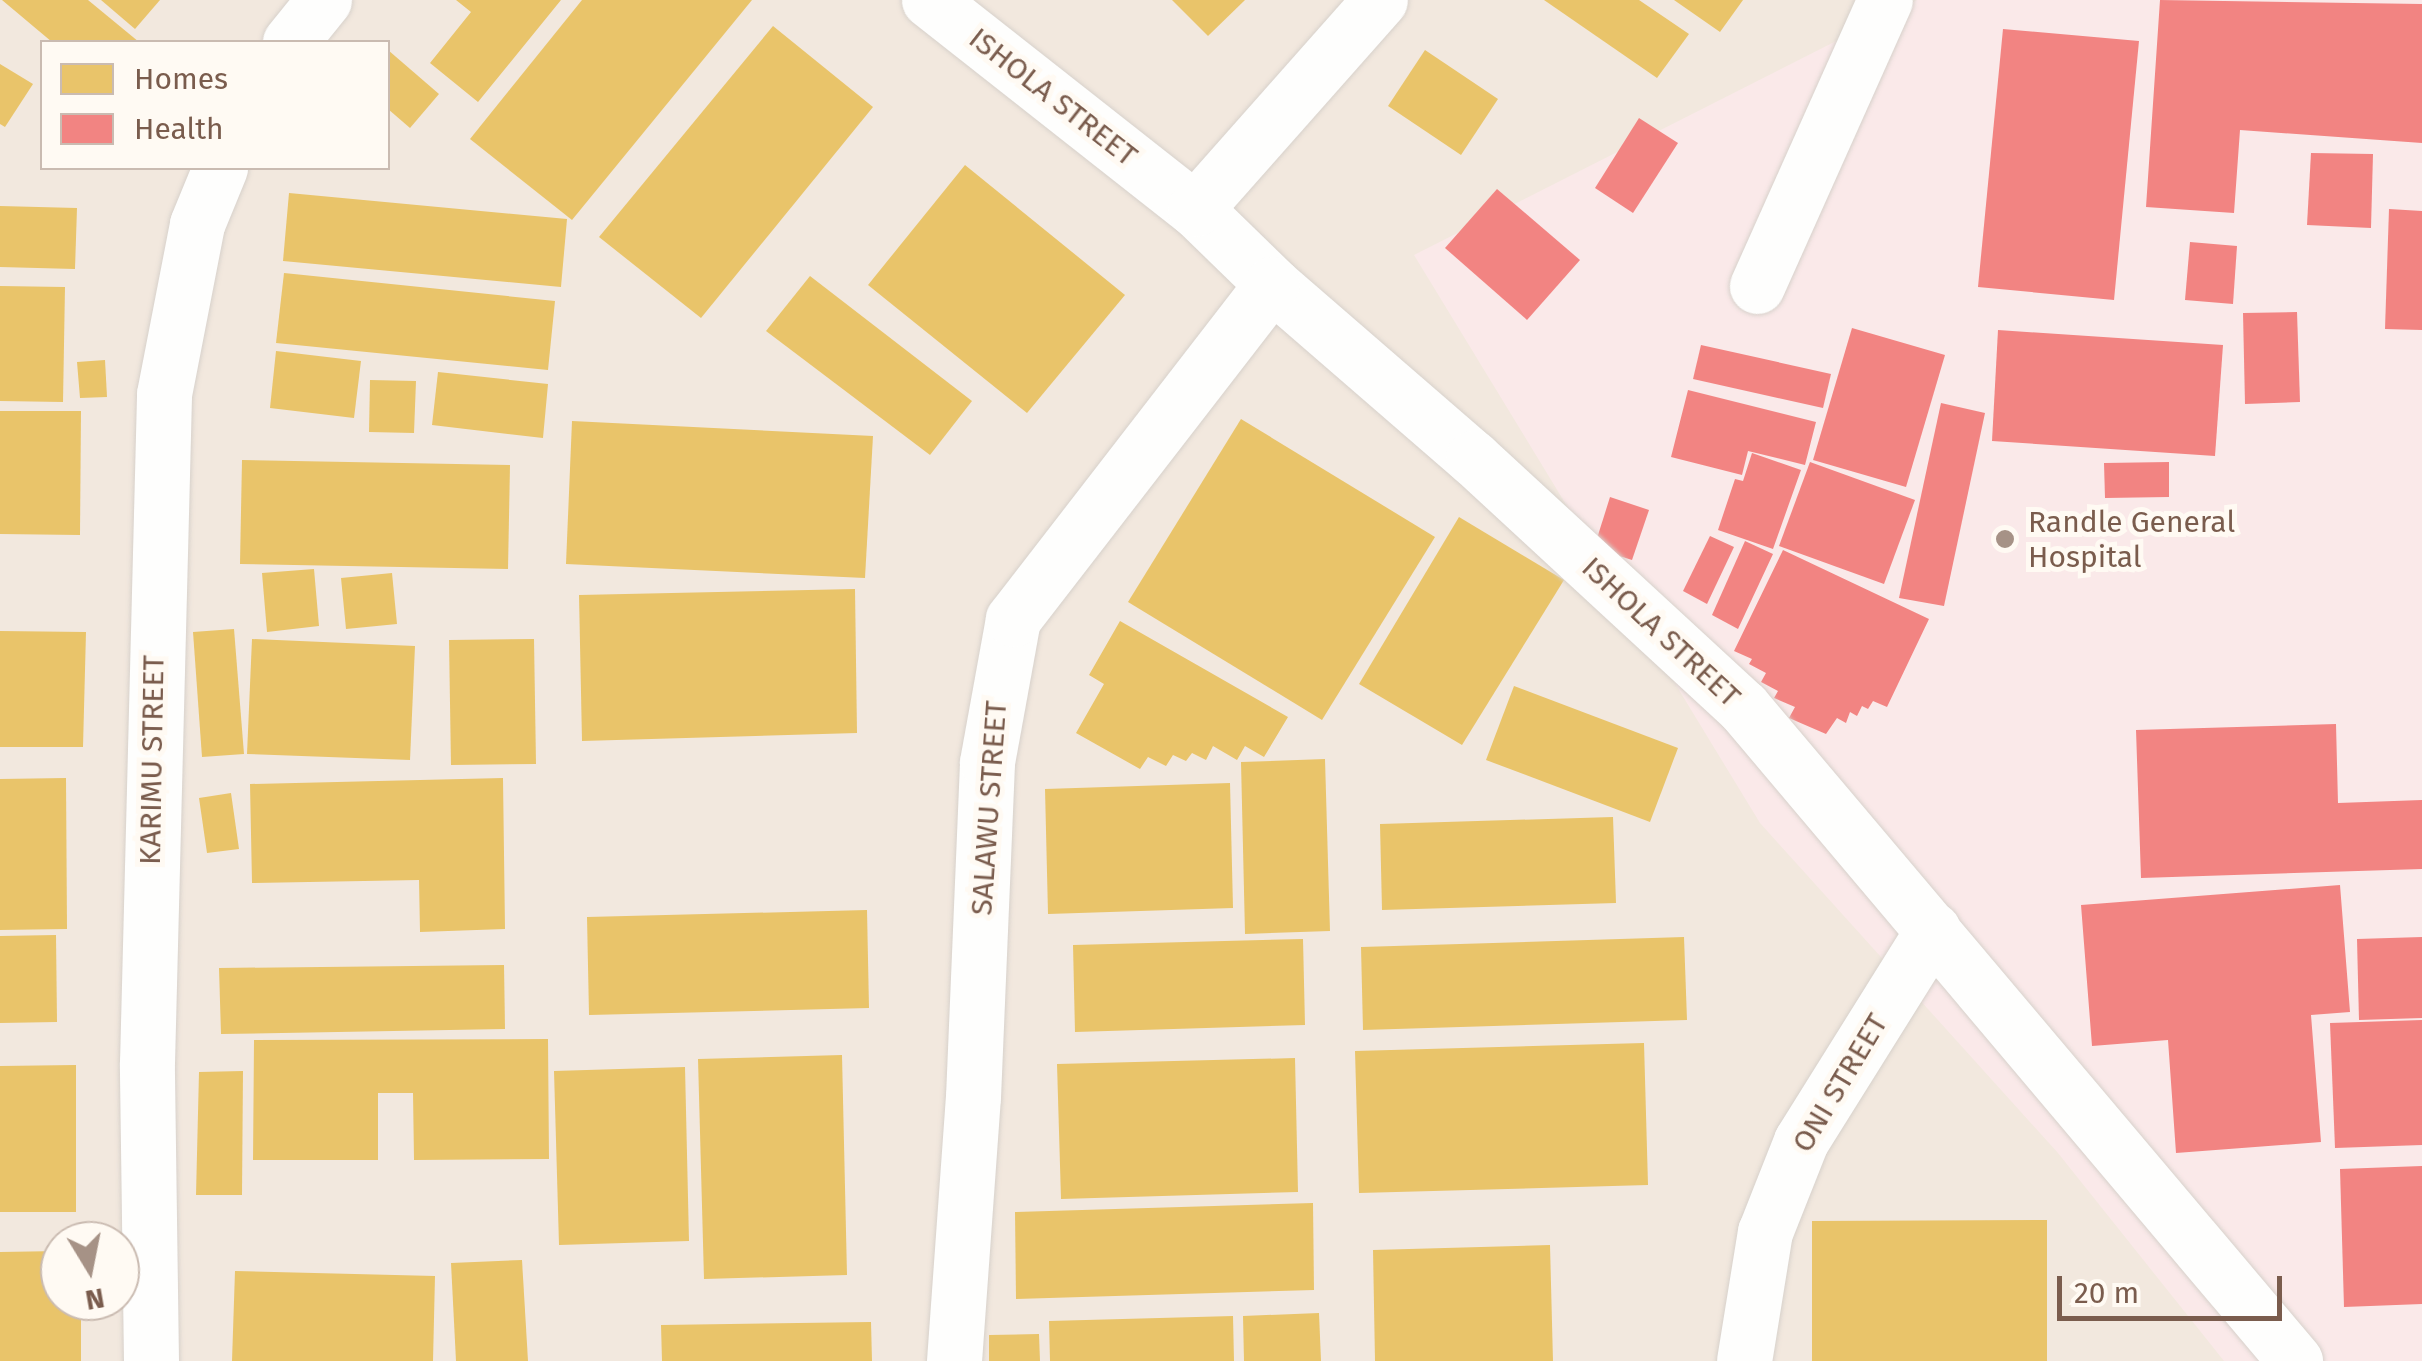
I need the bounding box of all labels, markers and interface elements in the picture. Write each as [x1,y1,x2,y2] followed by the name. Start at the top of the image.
[962,20,1144,174] street label: ISHOLA STREET
[40,40,390,170] legend
[134,61,228,97] text: Homes
[134,111,224,147] text: Health
[2028,504,2235,574] place label: Randle General Hospital
[1992,526,2018,552] marker: Randle General Hospital
[1574,549,1748,715] street label: ISHOLA STREET
[132,655,172,865] street label: KARIMU STREET
[964,699,1014,917] street label: SALAWU STREET
[1785,1007,1895,1159] street label: ONI STREET
[40,1221,140,1321] north arrow
[2062,1256,2287,1318] scale bar
[2074,1275,2139,1311] text: 20 m
[83,1281,107,1317] text: N

